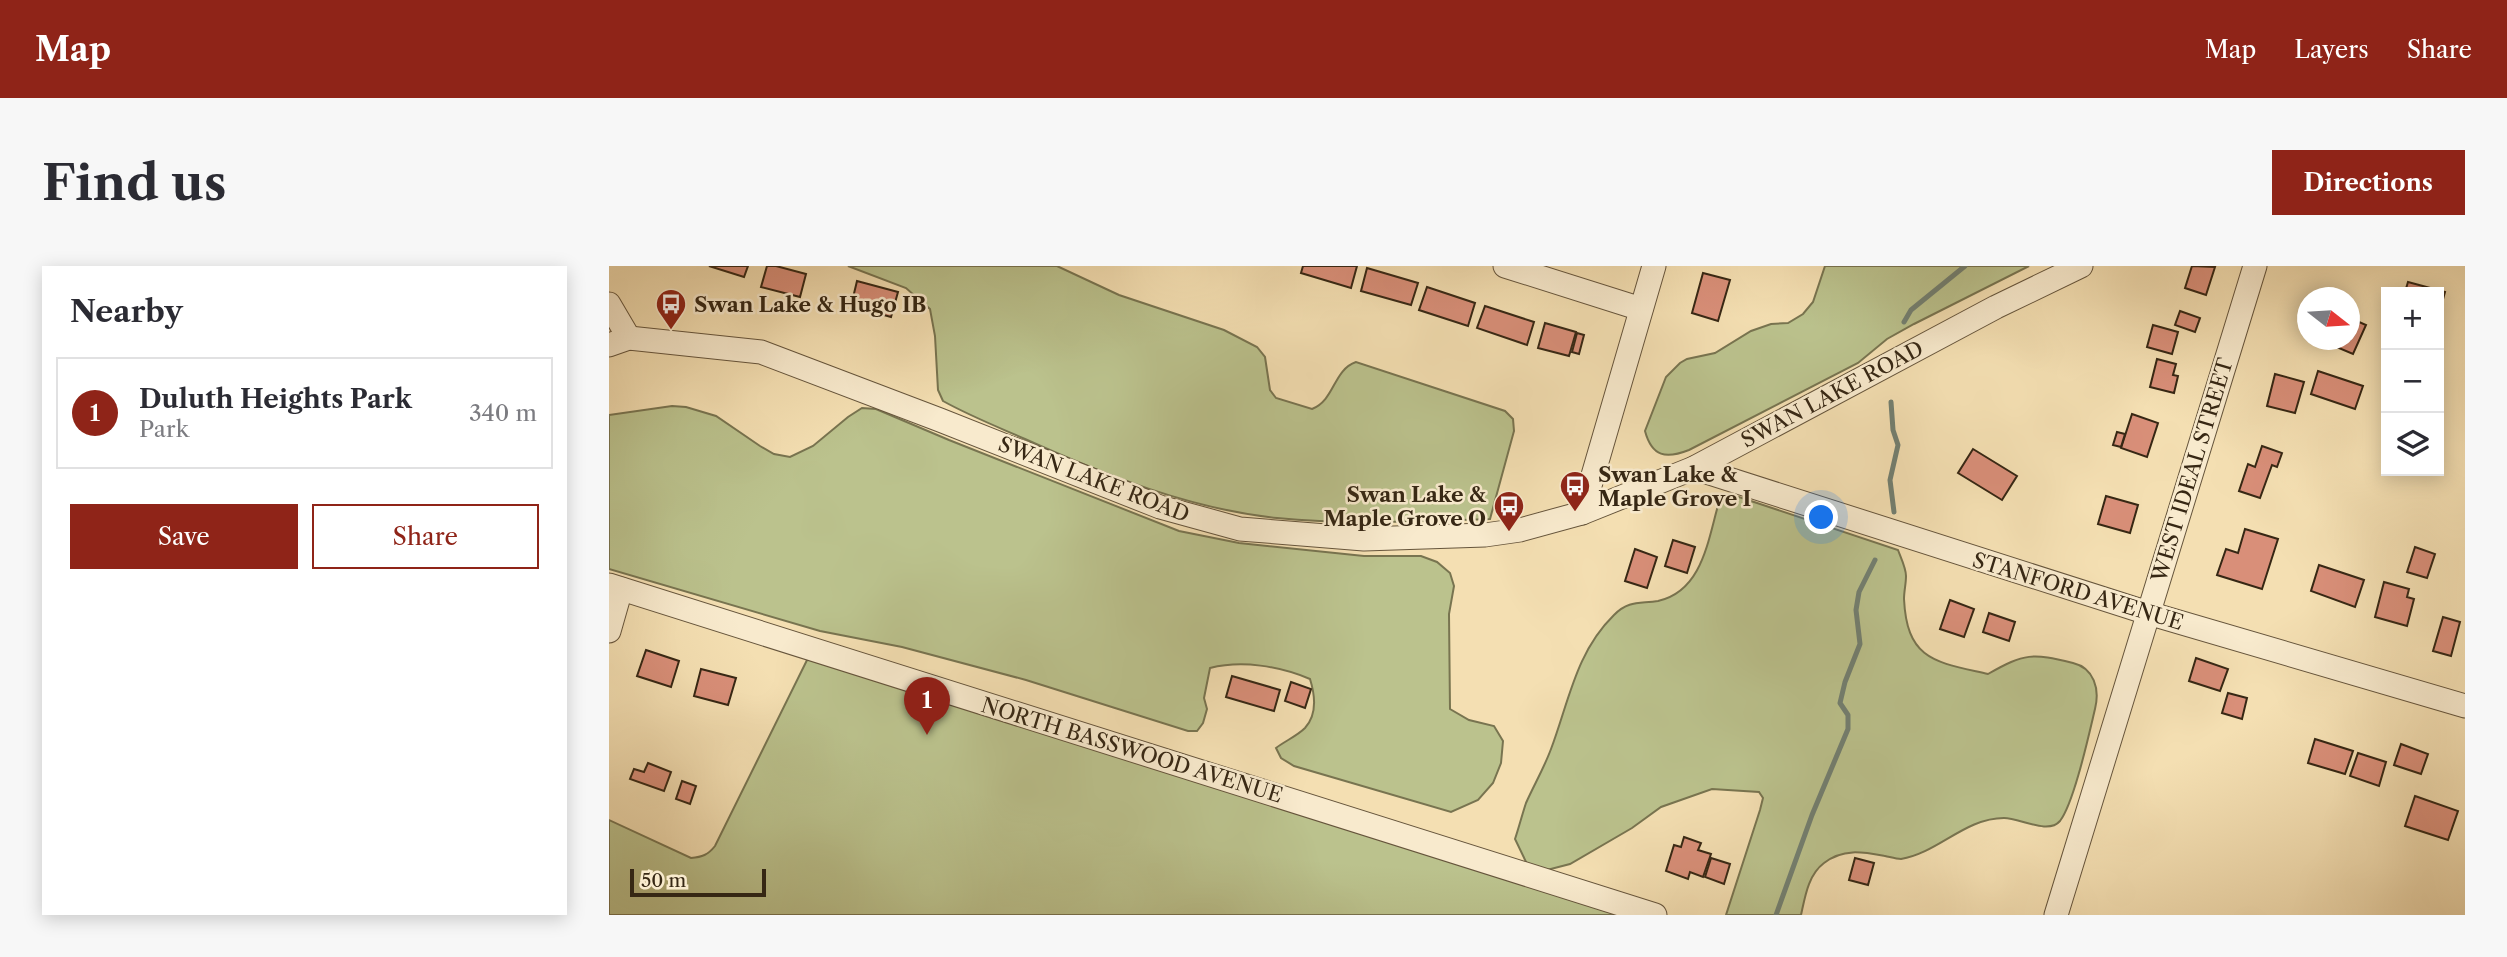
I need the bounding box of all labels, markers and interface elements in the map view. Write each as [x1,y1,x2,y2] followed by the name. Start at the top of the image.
[35,29,111,70] text: Map
[2205,35,2256,64] text: Map
[2294,35,2369,64] text: Layers
[2407,35,2472,64] text: Share
[2272,150,2465,215] button: Directions
[42,152,226,213] text: Find us
[654,287,688,331] bus stop icon: Swan Lake & Hugo IB
[2297,287,2360,350] north arrow
[2381,287,2444,476] map controls
[2381,287,2444,350] button: +
[694,292,926,317] place label: Swan Lake & Hugo IB
[70,293,183,330] text: Nearby
[1737,335,1927,453] street label: SWAN LAKE ROAD
[2381,350,2444,413] button: −
[2146,355,2238,586] street label: WEST IDEAL STREET
[139,383,412,415] text: Duluth Heights Park
[90,399,100,427] text: 1
[469,399,537,427] text: 340 m
[2381,413,2444,476] button: layers
[139,415,189,443] text: Park
[995,431,1193,527] street label: SWAN LAKE ROAD
[1598,462,1751,511] place label: Swan Lake & Maple Grove I
[1558,469,1592,513] bus stop icon: Swan Lake & Maple Grove I
[1323,482,1487,531] place label: Swan Lake & Maple Grove O
[1492,489,1526,533] bus stop icon: Swan Lake & Maple Grove O
[1804,500,1838,534] your location
[70,504,298,569] button: Save
[312,504,539,569] button: Share
[1970,547,2186,635] street label: STANFORD AVENUE
[904,677,950,735] pin: 1
[978,692,1286,808] street label: NORTH BASSWOOD AVENUE
[630,866,767,898] scale bar
[641,869,686,892] text: 50 m

